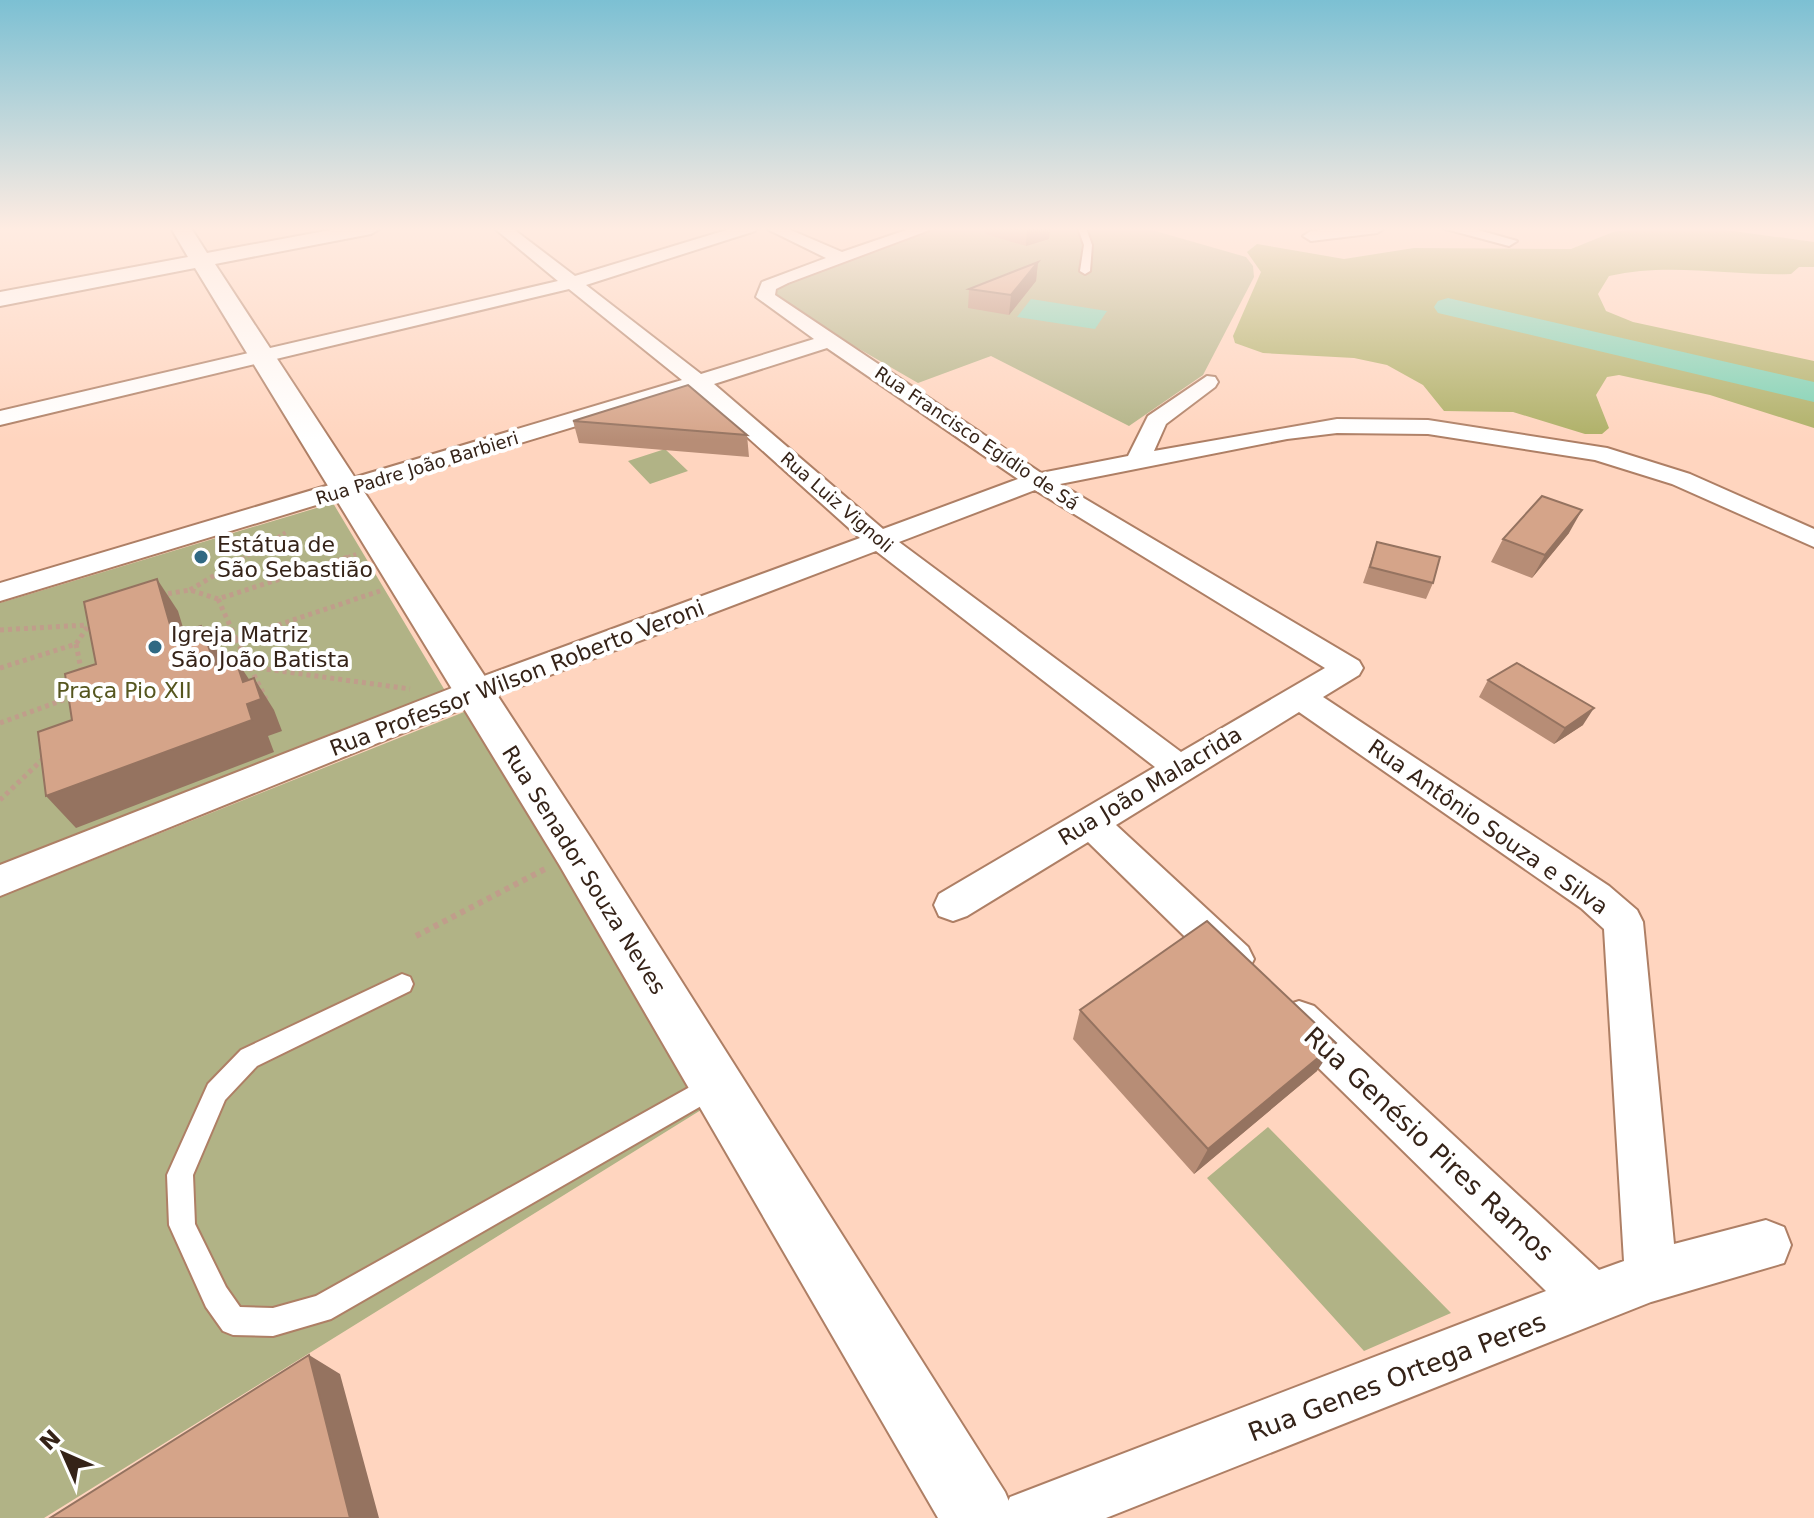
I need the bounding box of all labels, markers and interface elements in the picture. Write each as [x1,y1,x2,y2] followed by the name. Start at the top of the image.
[871,362,1083,514] street label: Rua Francisco Egídio de Sá
[313,427,521,509] street label: Rua Padre João Barbieri
[777,448,897,556] street label: Rua Luiz Vignoli
[217,532,373,582] place label: Estátua de São Sebastião
[192,548,210,566] marker: Estátua de São Sebastião
[326,595,708,761] street label: Rua Professor Wilson Roberto Veroni
[171,622,350,672] place label: Igreja Matriz São João Batista
[146,638,164,656] marker: Igreja Matriz São João Batista
[56,678,192,703] park label: Praça Pio XII
[1054,721,1246,851] street label: Rua João Malacrida
[1363,734,1613,920] street label: Rua Antônio Souza e Silva
[497,741,671,999] street label: Rua Senador Souza Neves
[1298,1021,1560,1267] street label: Rua Genésio Pires Ramos
[1244,1306,1550,1448] street label: Rua Genes Ortega Peres
[24,1414,104,1494] north arrow
[35,1425,66,1456] text: N

